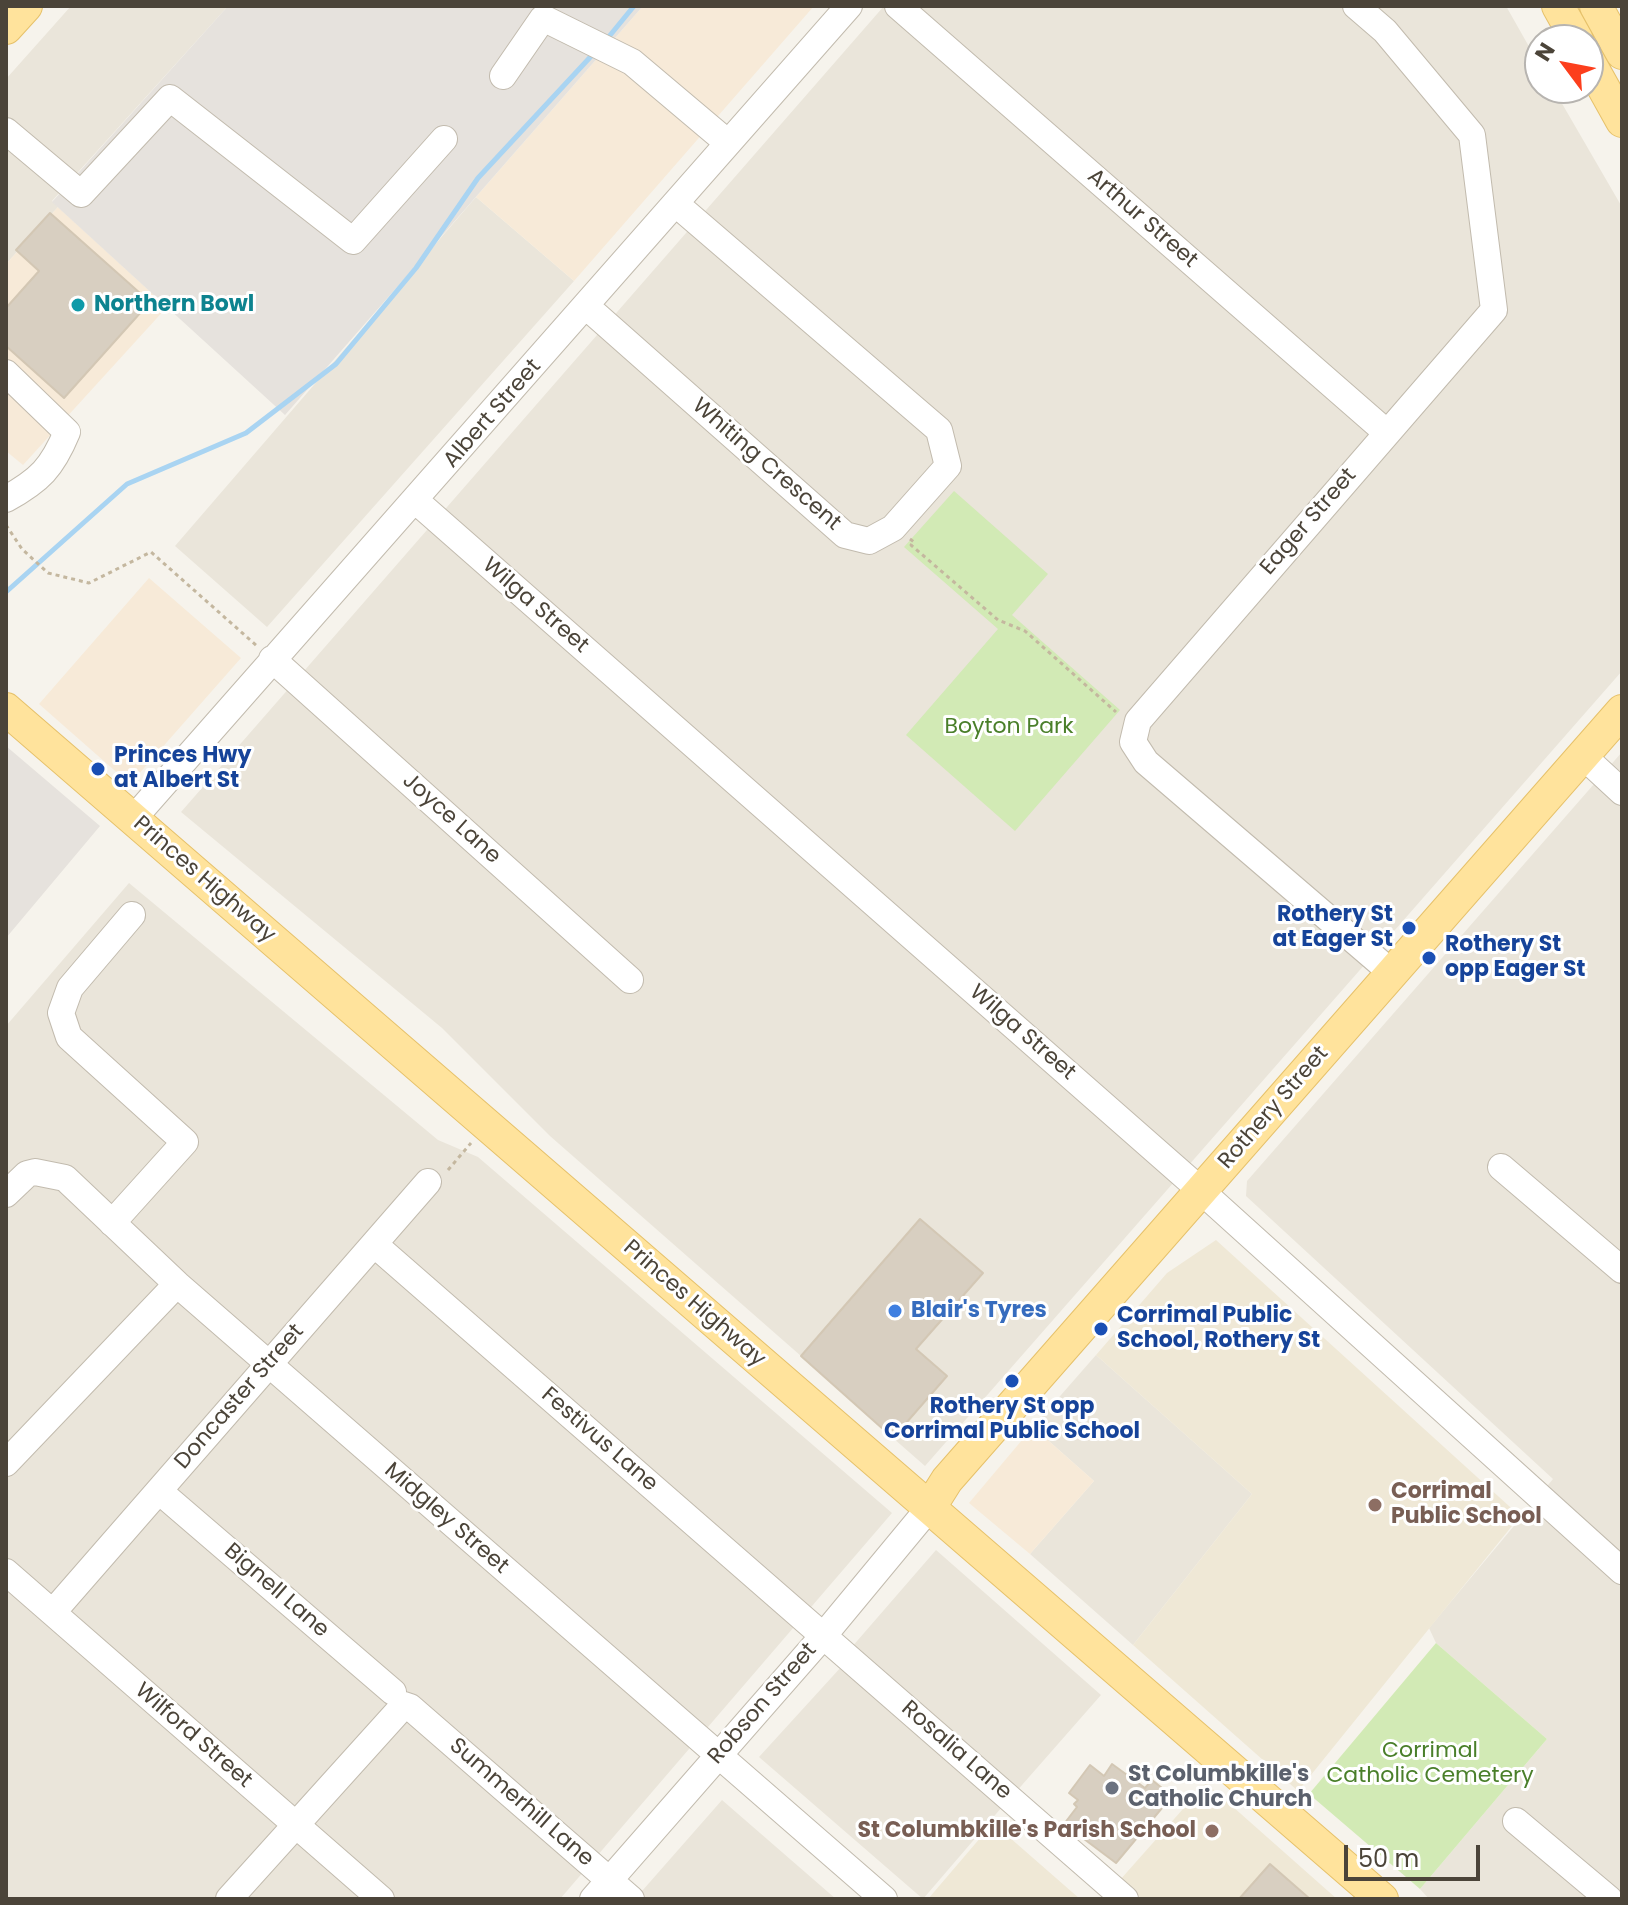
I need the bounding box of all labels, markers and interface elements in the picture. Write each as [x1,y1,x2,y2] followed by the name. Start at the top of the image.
[1524,24,1604,104] north arrow
[1527,37,1562,67] text: N
[1081,164,1203,274] street label: Arthur Street
[94,292,254,318] place label: Northern Bowl
[69,296,87,314] marker: Northern Bowl
[439,354,547,474] street label: Albert Street
[686,393,846,537] street label: Whiting Crescent
[1255,463,1363,581] street label: Eager Street
[476,553,594,659] street label: Wilga Street
[944,714,1074,740] park label: Boyton Park
[114,743,251,794] place label: Princes Hwy at Albert St
[89,760,107,778] marker: Princes Hwy at Albert St
[396,768,506,870] street label: Joyce Lane
[128,811,280,949] street label: Princes Highway
[1273,902,1393,954] place label: Rothery St at Eager St
[1400,919,1418,937] marker: Rothery St at Eager St
[1445,932,1585,984] place label: Rothery St opp Eager St
[1420,949,1438,967] marker: Rothery St opp Eager St
[963,980,1081,1086] street label: Wilga Street
[1213,1041,1335,1175] street label: Rothery Street
[618,1235,770,1373] street label: Princes Highway
[911,1298,1047,1324] place label: Blair's Tyres
[886,1302,904,1320] marker: Blair's Tyres
[1117,1303,1320,1354] place label: Corrimal Public School, Rothery St
[170,1319,310,1475] street label: Doncaster Street
[1092,1320,1110,1338] marker: Corrimal Public School, Rothery St
[1003,1372,1021,1390] marker: Rothery St opp Corrimal Public School
[535,1382,663,1498] street label: Festivus Lane
[884,1394,1140,1446] place label: Rothery St opp Corrimal Public School
[379,1458,513,1580] street label: Midgley Street
[1391,1479,1542,1530] place label: Corrimal Public School
[1366,1496,1384,1514] marker: Corrimal Public School
[218,1538,334,1644] street label: Bignell Lane
[703,1638,823,1770] street label: Robson Street
[129,1678,257,1794] street label: Wilford Street
[895,1696,1017,1806] street label: Rosalia Lane
[443,1733,599,1873] street label: Summerhill Lane
[1326,1738,1534,1790] park label: Corrimal Catholic Cemetery
[1128,1762,1312,1814] place label: St Columbkille's Catholic Church
[1103,1779,1121,1797] marker: St Columbkille's Catholic Church
[858,1818,1196,1844] place label: St Columbkille's Parish School
[1203,1822,1221,1840] marker: St Columbkille's Parish School
[1348,1829,1484,1879] scale bar
[1358,1842,1419,1875] text: 50 m

